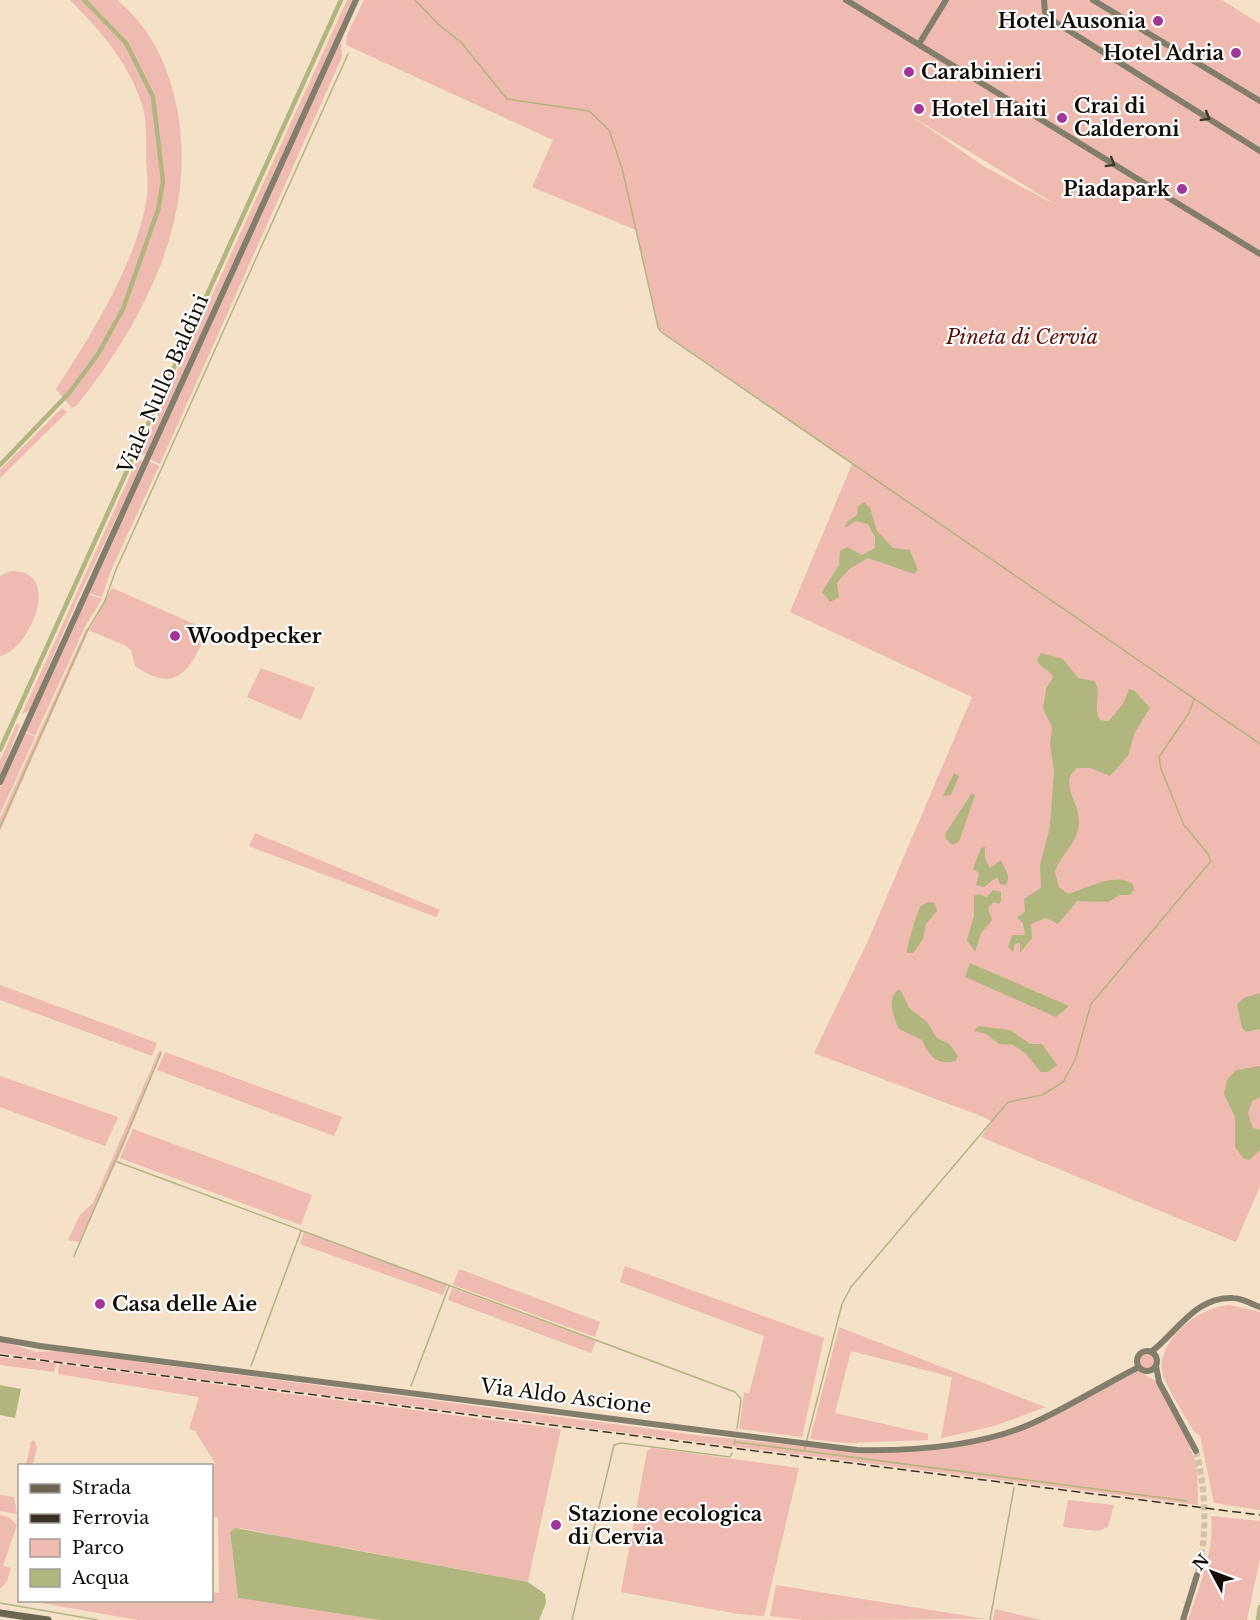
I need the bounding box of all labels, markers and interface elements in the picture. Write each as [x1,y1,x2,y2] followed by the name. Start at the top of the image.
[998,9,1147,33] place label: Hotel Ausonia
[1151,14,1165,28] marker: Hotel Ausonia
[1103,41,1225,65] place label: Hotel Adria
[1229,46,1243,60] marker: Hotel Adria
[921,60,1042,84] place label: Carabinieri
[902,65,916,79] marker: Carabinieri
[1074,94,1179,141] place label: Crai di Calderoni
[931,97,1047,121] place label: Hotel Haiti
[912,102,926,116] marker: Hotel Haiti
[1200,110,1210,122] one-way arrow
[1055,111,1069,125] marker: Crai di Calderoni
[1105,156,1115,168] one-way arrow
[1063,177,1171,201] place label: Piadapark
[1175,182,1189,196] marker: Piadapark
[112,290,213,478] street label: Viale Nullo Baldini
[945,325,1098,349] park label: Pineta di Cervia
[186,624,322,648] place label: Woodpecker
[168,629,182,643] marker: Woodpecker
[112,1292,257,1316] place label: Casa delle Aie
[93,1297,107,1311] marker: Casa delle Aie
[478,1373,653,1418] street label: Via Aldo Ascione
[18,1464,213,1602] legend
[72,1477,131,1499] text: Strada
[568,1502,763,1549] place label: Stazione ecologica di Cervia
[72,1507,149,1529] text: Ferrovia
[549,1518,563,1532] marker: Stazione ecologica di Cervia
[72,1537,124,1559] text: Parco
[1182,1542,1242,1602] north arrow
[1188,1550,1213,1574] text: N
[71,1567,129,1589] text: Acqua

